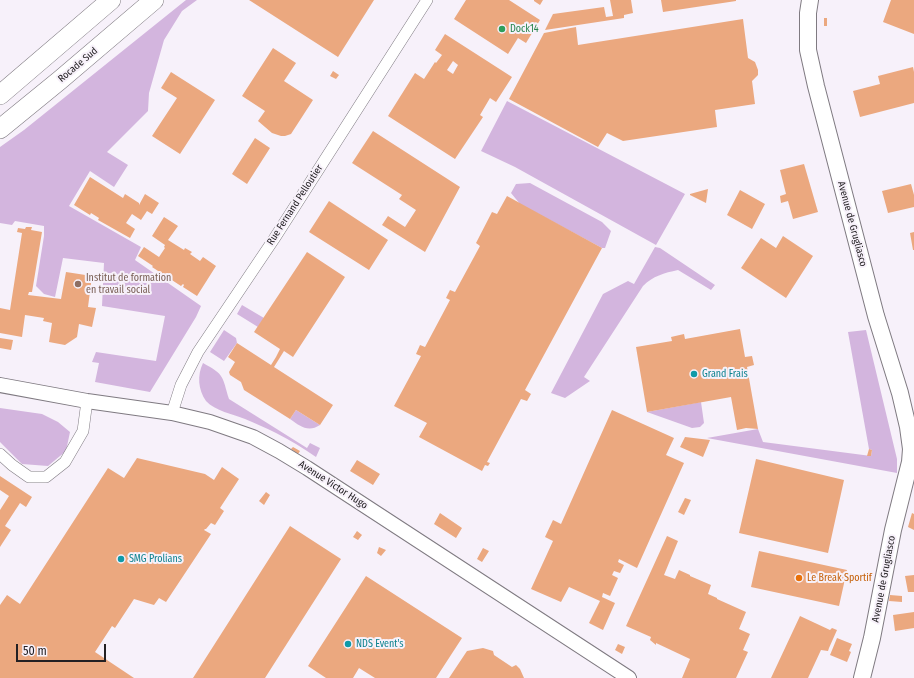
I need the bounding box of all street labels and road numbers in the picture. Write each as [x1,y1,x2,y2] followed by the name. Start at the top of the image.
[56,45,100,85] street label: Rocade Sud
[265,163,325,247] street label: Rue Fernand Pelloutier
[835,180,869,268] street label: Avenue de Grugliasco
[296,458,370,512] street label: Avenue Victor Hugo
[870,535,898,623] street label: Avenue de Grugliasco

